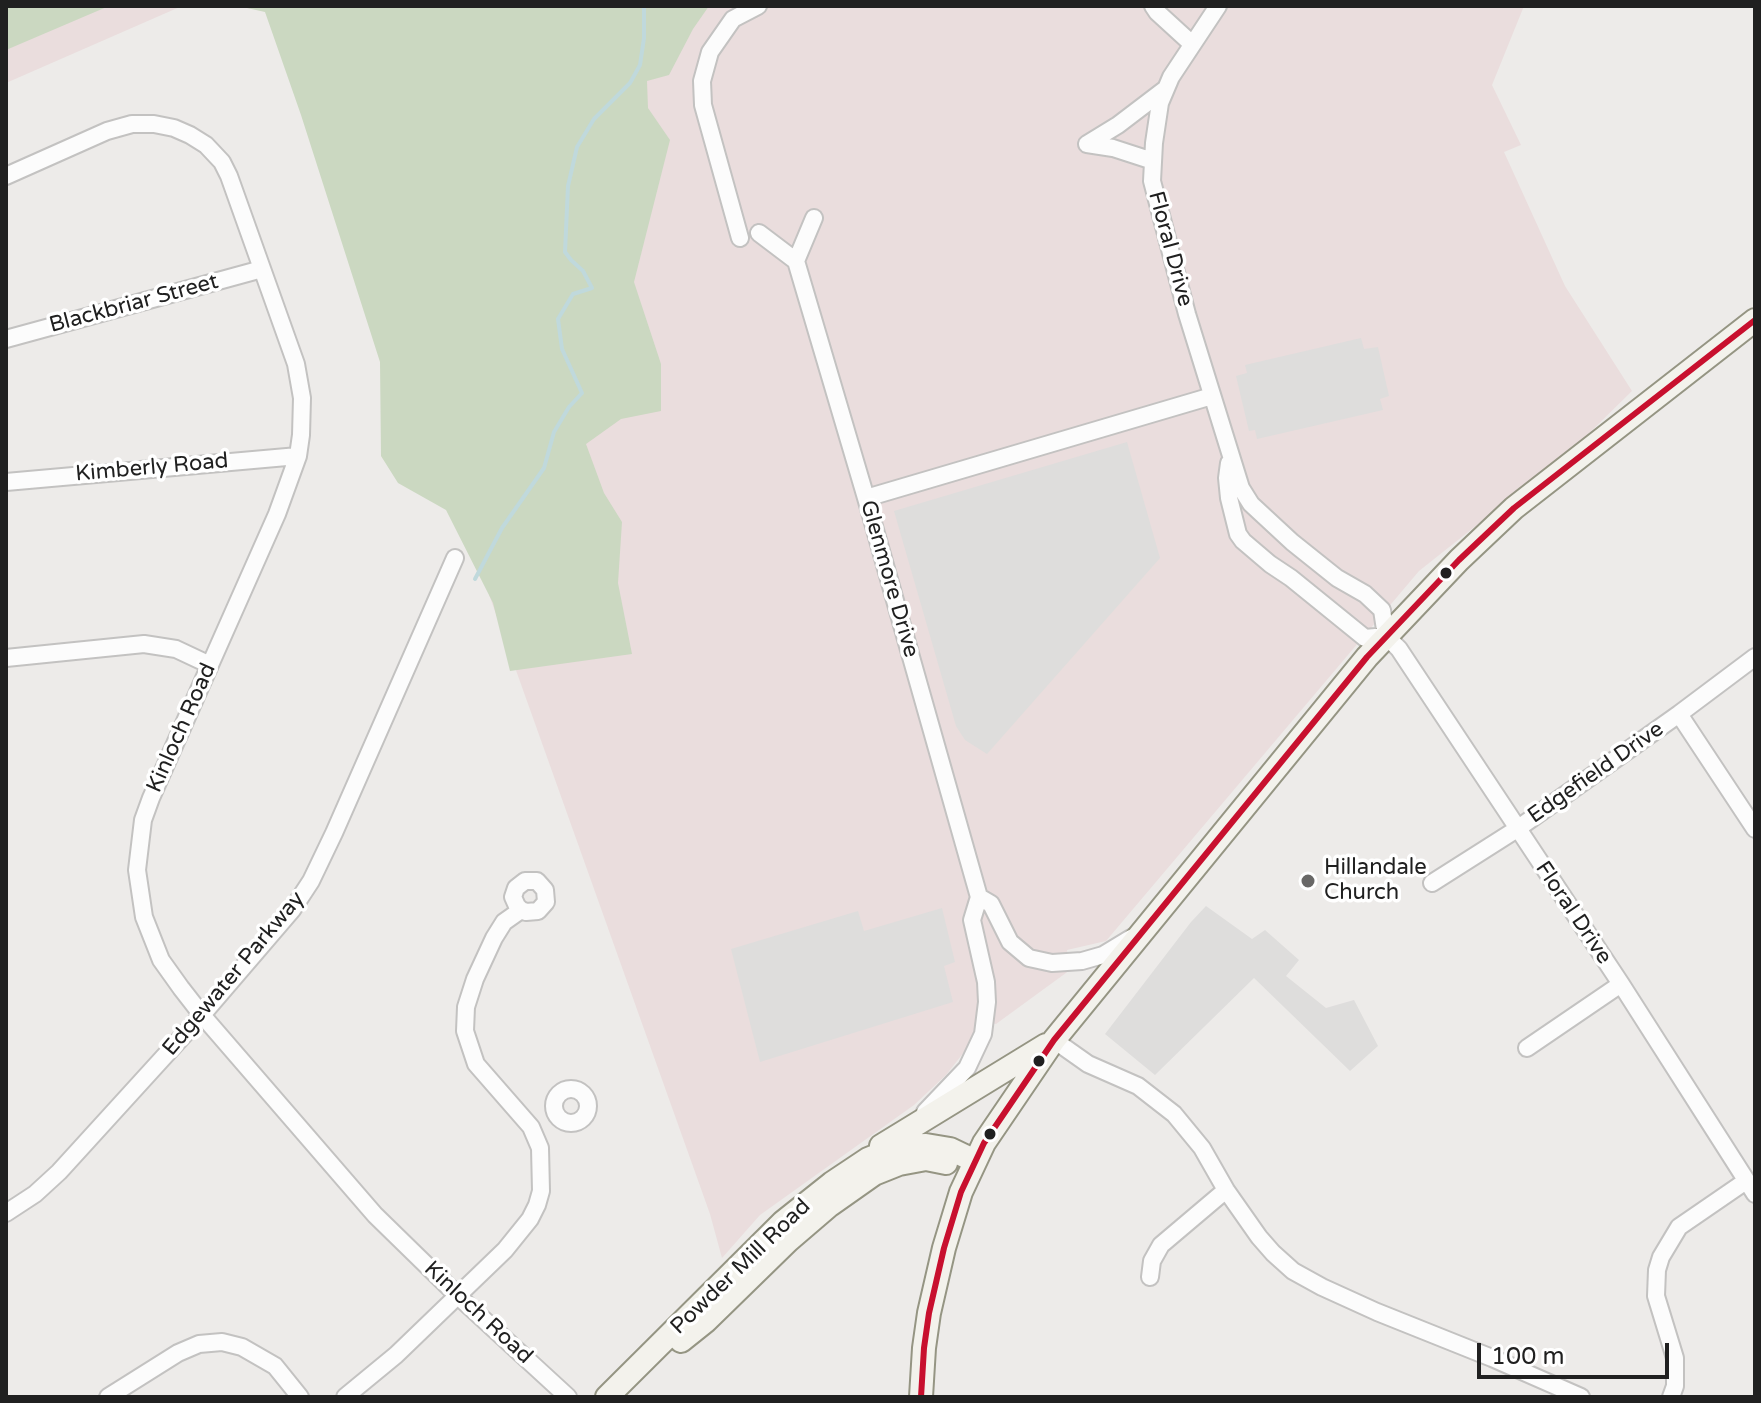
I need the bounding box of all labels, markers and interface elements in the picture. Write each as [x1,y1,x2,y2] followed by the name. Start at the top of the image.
[1142,188,1198,310] street label: Floral Drive
[47,269,221,339] street label: Blackbriar Street
[74,448,230,488] street label: Kimberly Road
[854,497,924,661] street label: Glenmore Drive
[1438,565,1454,581] unlabelled marker
[142,659,222,797] street label: Kinloch Road
[1523,716,1669,830] street label: Edgefield Drive
[1324,855,1427,906] place label: Hillandale Church
[1529,857,1617,969] street label: Floral Drive
[1299,872,1317,890] marker: Hillandale Church
[158,886,310,1062] street label: Edgewater Parkway
[1031,1053,1047,1069] unlabelled marker
[982,1126,998,1142] unlabelled marker
[666,1194,816,1340] street label: Powder Mill Road
[418,1256,538,1370] street label: Kinloch Road
[1481,1327,1673,1377] scale bar
[1491,1342,1565,1371] text: 100 m

